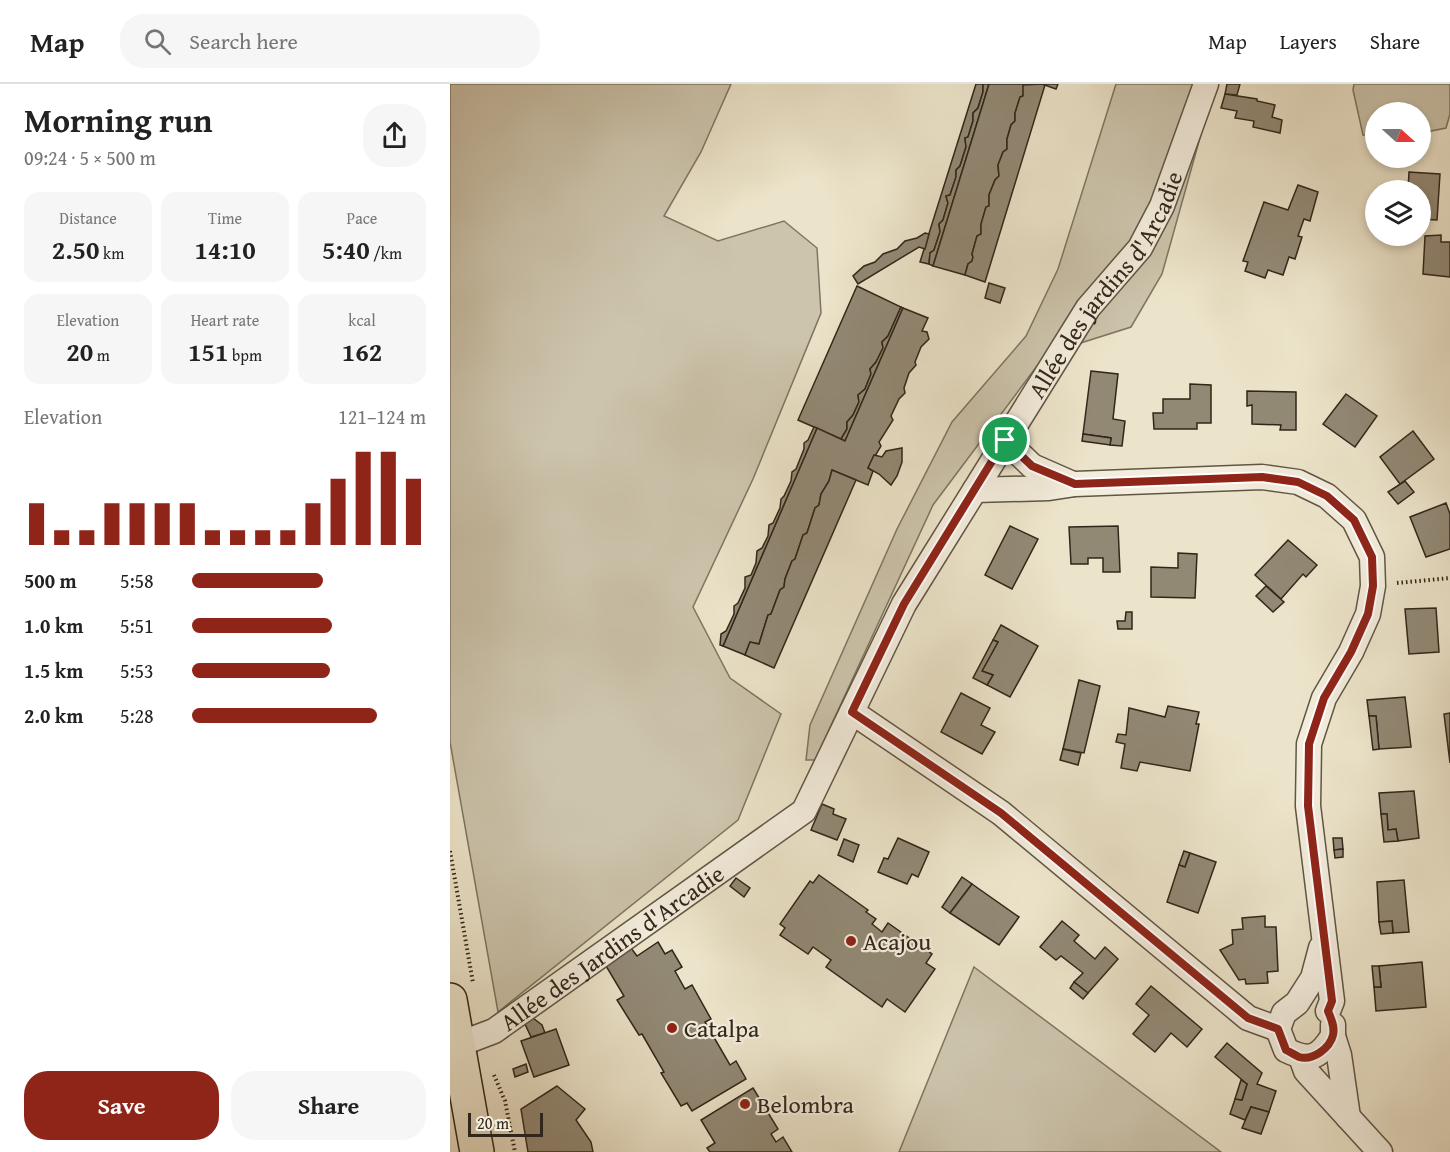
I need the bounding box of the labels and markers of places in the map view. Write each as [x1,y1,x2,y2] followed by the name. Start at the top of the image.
[979,414,1030,465] pin
[863,924,931,959] place label: Acajou
[844,934,858,948] marker: Acajou
[684,1011,760,1046] place label: Catalpa
[665,1021,679,1035] marker: Catalpa
[757,1087,855,1122] place label: Belombra
[738,1097,752,1111] marker: Belombra

